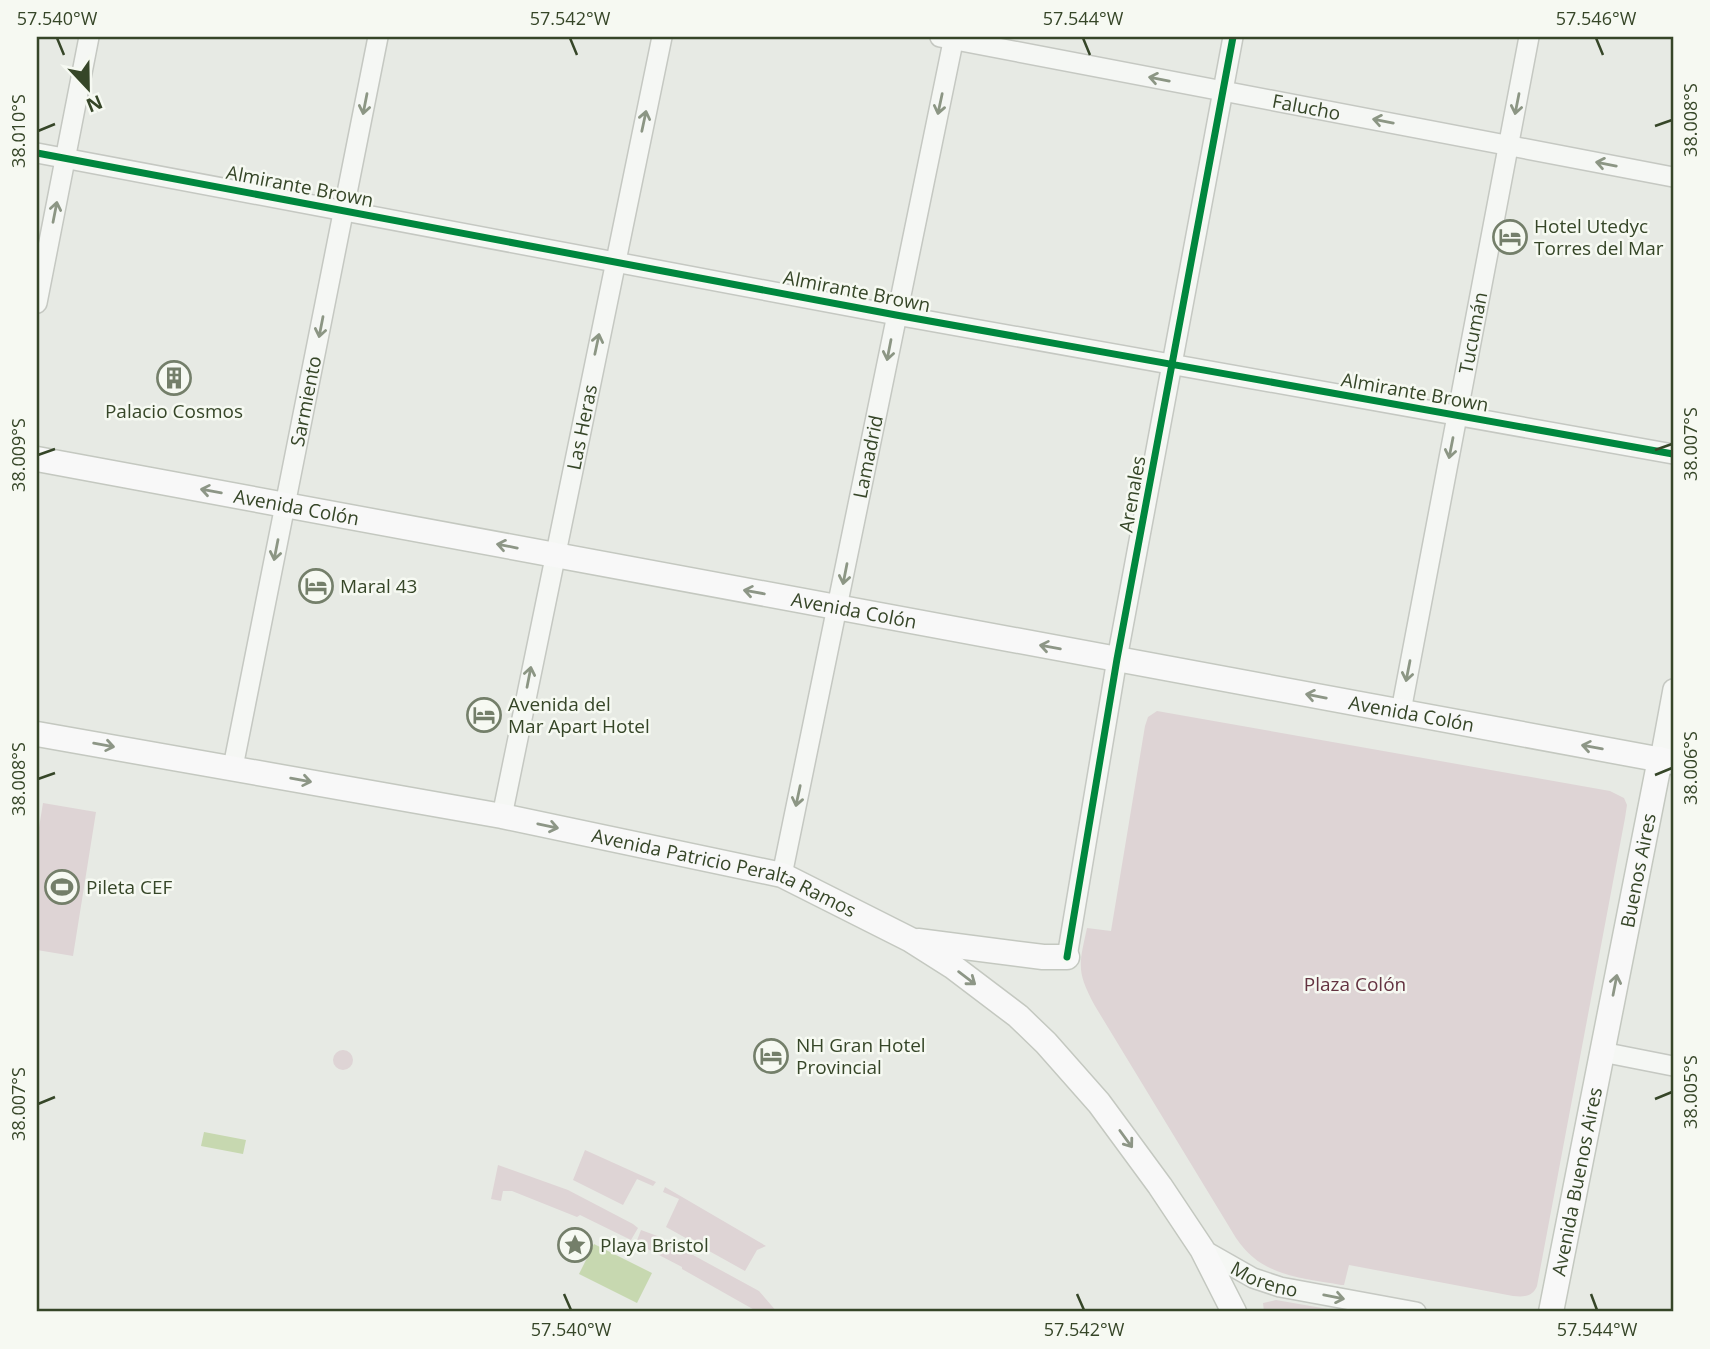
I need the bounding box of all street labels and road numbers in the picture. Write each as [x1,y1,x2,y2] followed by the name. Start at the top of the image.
[1270,88,1343,126] street label: Falucho
[224,159,376,213] street label: Almirante Brown
[781,264,933,318] street label: Almirante Brown
[1452,290,1493,376] street label: Tucumán
[284,354,327,449] street label: Sarmiento
[1339,366,1491,418] street label: Almirante Brown
[560,382,603,472] street label: Las Heras
[847,413,889,501] street label: Lamadrid
[1112,454,1152,534] street label: Arenales
[232,483,361,531] street label: Avenida Colón
[789,586,919,635] street label: Avenida Colón
[1347,689,1476,738] street label: Avenida Colón
[1614,811,1662,930] street label: Buenos Aires
[590,822,860,923] street label: Avenida Patricio Peralta Ramos
[1545,1085,1608,1278] street label: Avenida Buenos Aires
[1226,1255,1300,1303] street label: Moreno

